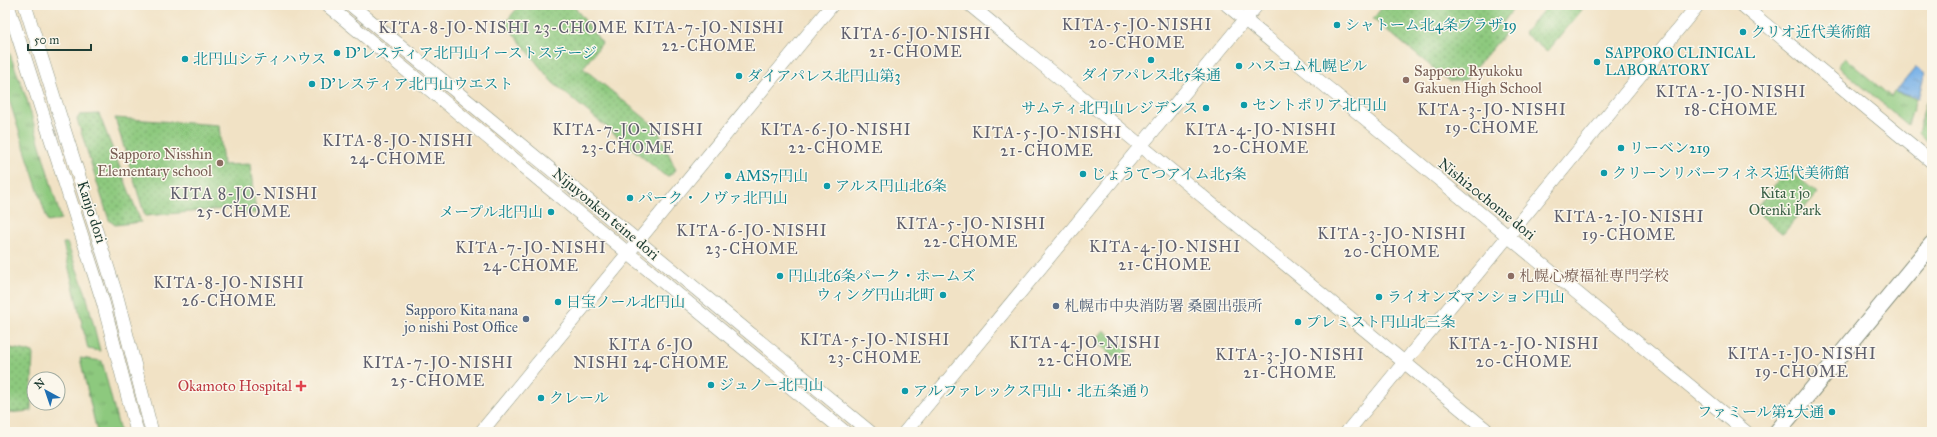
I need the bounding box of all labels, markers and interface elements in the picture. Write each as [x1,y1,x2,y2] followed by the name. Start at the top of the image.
[1062,15,1212,52] district label: KITA-5-JO-NISHI 20-CHOME
[1345,16,1517,34] place label: シャトーム北4条プラザ19
[378,18,628,38] district label: KITA-8-JO-NISHI 23-CHOME
[633,18,785,55] district label: KITA-7-JO-NISHI 22-CHOME
[1332,20,1342,30] marker: シャトーム北4条プラザ19
[1751,23,1871,41] place label: クリオ近代美術館
[840,24,992,61] district label: KITA-6-JO-NISHI 21-CHOME
[28,26,91,52] scale bar
[1738,27,1748,37] marker: クリオ近代美術館
[34,33,59,47] text: 50 m
[345,44,597,62] place label: D'レスティア北円山イーストステージ
[1605,44,1755,79] place label: SAPPORO CLINICAL LABORATORY
[332,48,342,58] marker: D'レスティア北円山イーストステージ
[193,50,326,68] place label: 北円山シティハウス
[180,54,190,64] marker: 北円山シティハウス
[1146,55,1156,65] marker: ダイアパレス北5条通
[1247,57,1367,75] place label: ハスコム札幌ビル
[1592,57,1602,67] marker: SAPPORO CLINICAL LABORATORY
[1234,61,1244,71] marker: ハスコム札幌ビル
[1414,62,1543,97] place label: Sapporo Ryukoku Gakuen High School
[1081,66,1221,84] place label: ダイアパレス北5条通
[747,67,901,85] place label: ダイアパレス北円山第3
[734,71,744,81] marker: ダイアパレス北円山第3
[320,75,514,93] place label: D’レスティア北円山ウエスト
[1401,75,1411,85] marker: Sapporo Ryukoku Gakuen High School
[307,79,317,89] marker: D’レスティア北円山ウエスト
[1655,82,1807,119] district label: KITA-2-JO-NISHI 18-CHOME
[1252,96,1387,114] place label: セントポリア北円山
[1021,99,1198,117] place label: サムティ北円山レジデンス
[1239,100,1249,110] marker: セントポリア北円山
[1417,100,1567,137] district label: KITA-3-JO-NISHI 19-CHOME
[1201,103,1211,113] marker: サムティ北円山レジデンス
[552,120,704,157] district label: KITA-7-JO-NISHI 23-CHOME
[760,120,912,157] district label: KITA-6-JO-NISHI 22-CHOME
[1185,120,1337,157] district label: KITA-4-JO-NISHI 20-CHOME
[972,123,1122,160] district label: KITA-5-JO-NISHI 21-CHOME
[322,131,474,168] district label: KITA-8-JO-NISHI 24-CHOME
[1629,139,1710,157] place label: リーベン219
[1616,143,1626,153] marker: リーベン219
[97,145,213,180] place label: Sapporo Nisshin Elementary school
[1435,154,1539,244] street label: Nishi20chome dori
[215,158,225,168] marker: Sapporo Nisshin Elementary school
[549,164,663,264] street label: Nijuyonken teine dori
[1612,164,1849,182] place label: クリーンリバーフィネス近代美術館
[1091,165,1247,183] place label: じょうてつアイム北5条
[735,167,808,185] place label: AMS7円山
[1599,168,1609,178] marker: クリーンリバーフィネス近代美術館
[1078,169,1088,179] marker: じょうてつアイム北5条
[723,171,733,181] marker: AMS7円山
[835,177,947,195] place label: アルス円山北6条
[73,179,111,245] street label: Kanjo dori
[822,181,832,191] marker: アルス円山北6条
[170,184,318,221] district label: KITA 8-JO-NISHI 25-CHOME
[1749,184,1821,219] park label: Kita 1 jo Otenki Park
[638,189,788,207] place label: パーク・ノヴァ北円山
[625,193,635,203] marker: パーク・ノヴァ北円山
[439,203,543,221] place label: メープル北円山
[546,207,556,217] marker: メープル北円山
[1553,207,1705,244] district label: KITA-2-JO-NISHI 19-CHOME
[896,214,1046,251] district label: KITA-5-JO-NISHI 22-CHOME
[676,221,828,258] district label: KITA-6-JO-NISHI 23-CHOME
[1317,224,1467,261] district label: KITA-3-JO-NISHI 20-CHOME
[1089,237,1241,274] district label: KITA-4-JO-NISHI 21-CHOME
[455,238,607,275] district label: KITA-7-JO-NISHI 24-CHOME
[788,267,976,285] place label: 円山北6条パーク・ホームズ
[1519,267,1669,285] place label: 札幌心療福祉専門学校
[775,271,785,281] marker: 円山北6条パーク・ホームズ
[1506,271,1516,281] marker: 札幌心療福祉専門学校
[153,273,305,310] district label: KITA-8-JO-NISHI 26-CHOME
[816,286,935,304] place label: ウィング円山北町
[1387,288,1565,306] place label: ライオンズマンション円山
[938,290,948,300] marker: ウィング円山北町
[1374,292,1384,302] marker: ライオンズマンション円山
[566,293,685,311] place label: 日宝ノール北円山
[553,297,563,307] marker: 日宝ノール北円山
[1064,297,1262,315] place label: 札幌市中央消防署 桑園出張所
[402,301,519,336] place label: Sapporo Kita nana jo nishi Post Office
[1051,301,1061,311] marker: 札幌市中央消防署 桑園出張所
[1306,313,1455,331] place label: プレミスト円山北三条
[521,314,531,324] marker: Sapporo Kita nana jo nishi Post Office
[1293,317,1303,327] marker: プレミスト円山北三条
[800,330,950,367] district label: KITA-5-JO-NISHI 23-CHOME
[1009,333,1161,370] district label: KITA-4-JO-NISHI 22-CHOME
[1448,334,1600,371] district label: KITA-2-JO-NISHI 20-CHOME
[573,335,729,372] district label: KITA 6-JO NISHI 24-CHOME
[1727,344,1877,381] district label: KITA-1-JO-NISHI 19-CHOME
[1215,345,1365,382] district label: KITA-3-JO-NISHI 21-CHOME
[362,353,514,390] district label: KITA-7-JO-NISHI 25-CHOME
[26,371,66,411] north arrow
[32,375,48,392] text: N
[719,376,824,394] place label: ジュノー北円山
[178,377,293,395] place label: Okamoto Hospital
[295,380,307,392] marker: Okamoto Hospital
[706,380,716,390] marker: ジュノー北円山
[913,382,1152,400] place label: アルファレックス円山・北五条通り
[900,386,910,396] marker: アルファレックス円山・北五条通り
[549,389,609,407] place label: クレール
[536,393,546,403] marker: クレール
[1697,403,1824,421] place label: ファミール第2大通
[1827,407,1837,417] marker: ファミール第2大通

